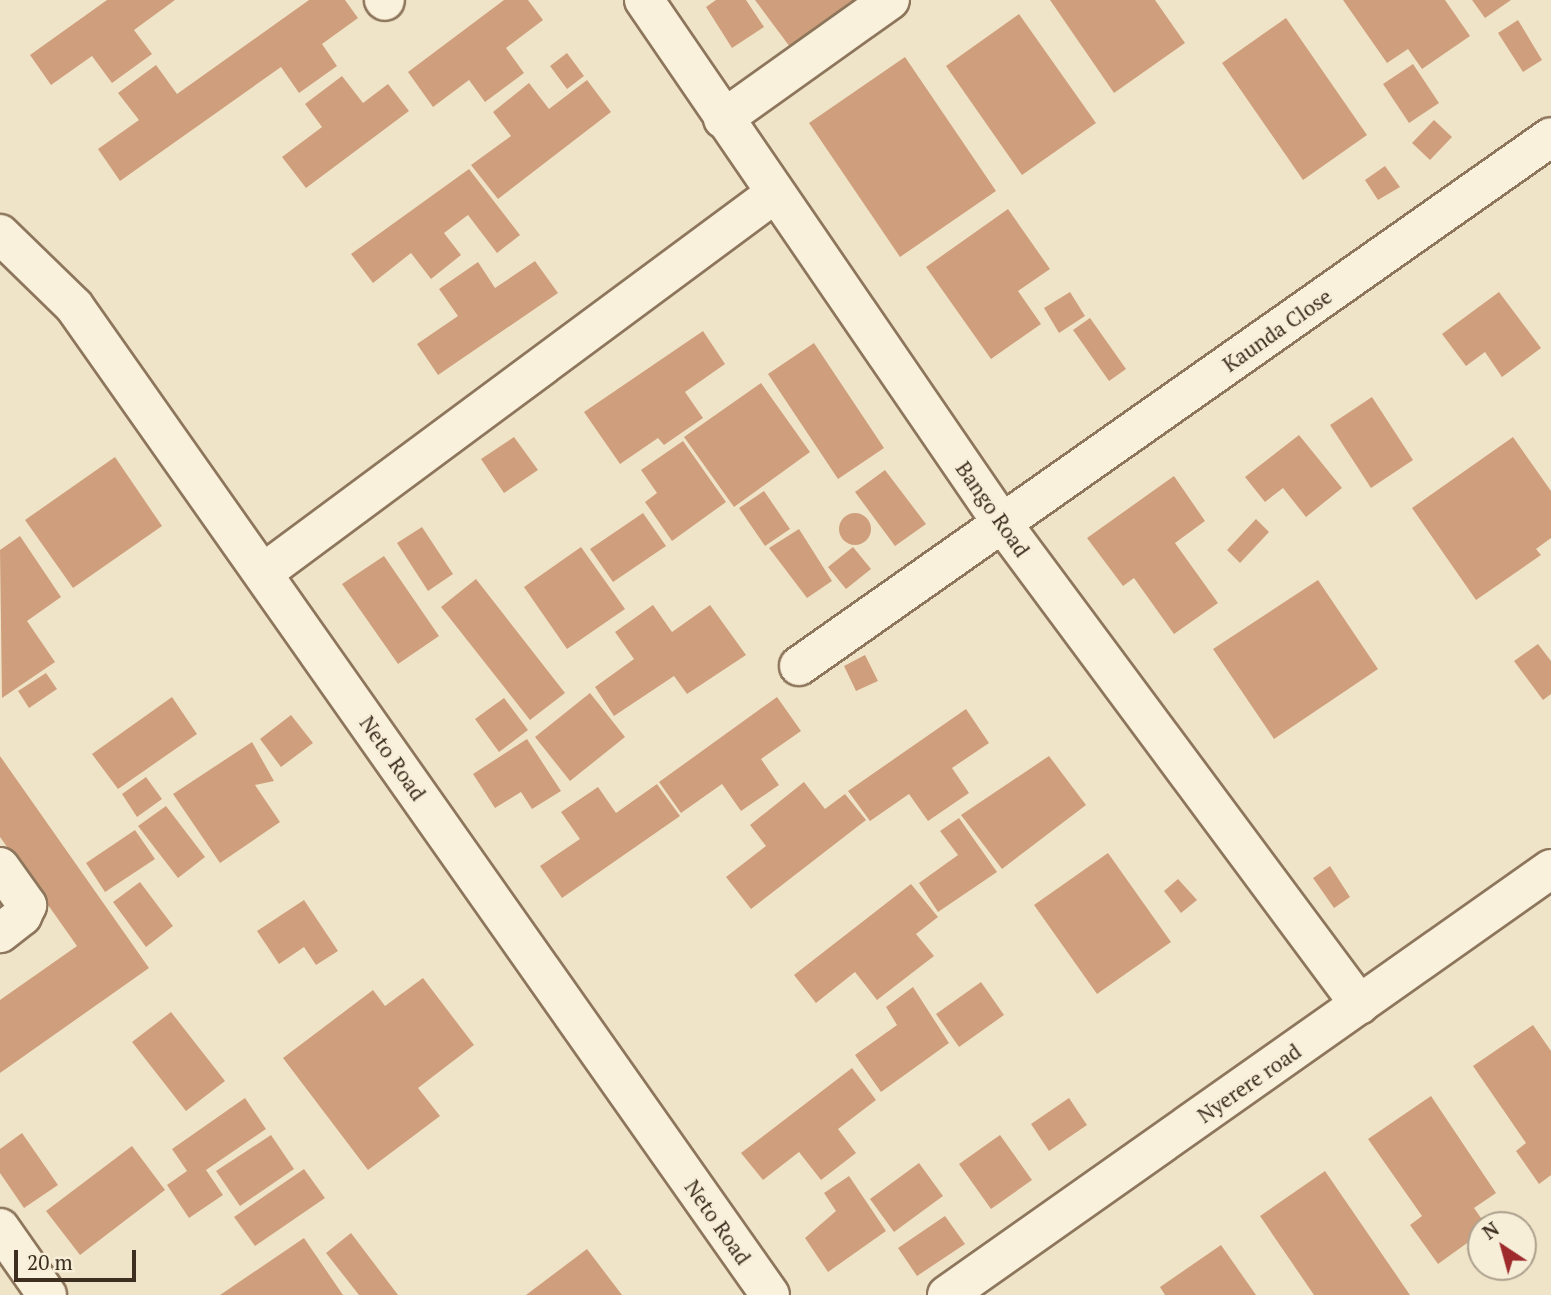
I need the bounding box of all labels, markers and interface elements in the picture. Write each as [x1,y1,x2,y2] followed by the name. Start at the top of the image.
[1218,283,1336,377] street label: Kaunda Close
[951,456,1035,562] street label: Bango Road
[355,711,431,805] street label: Neto Road
[1192,1038,1306,1128] street label: Nyerere road
[680,1175,756,1269] street label: Neto Road
[1467,1211,1537,1281] north arrow
[1477,1216,1504,1245] text: N
[18,1236,140,1280] scale bar
[27,1248,73,1276] text: 20 m

